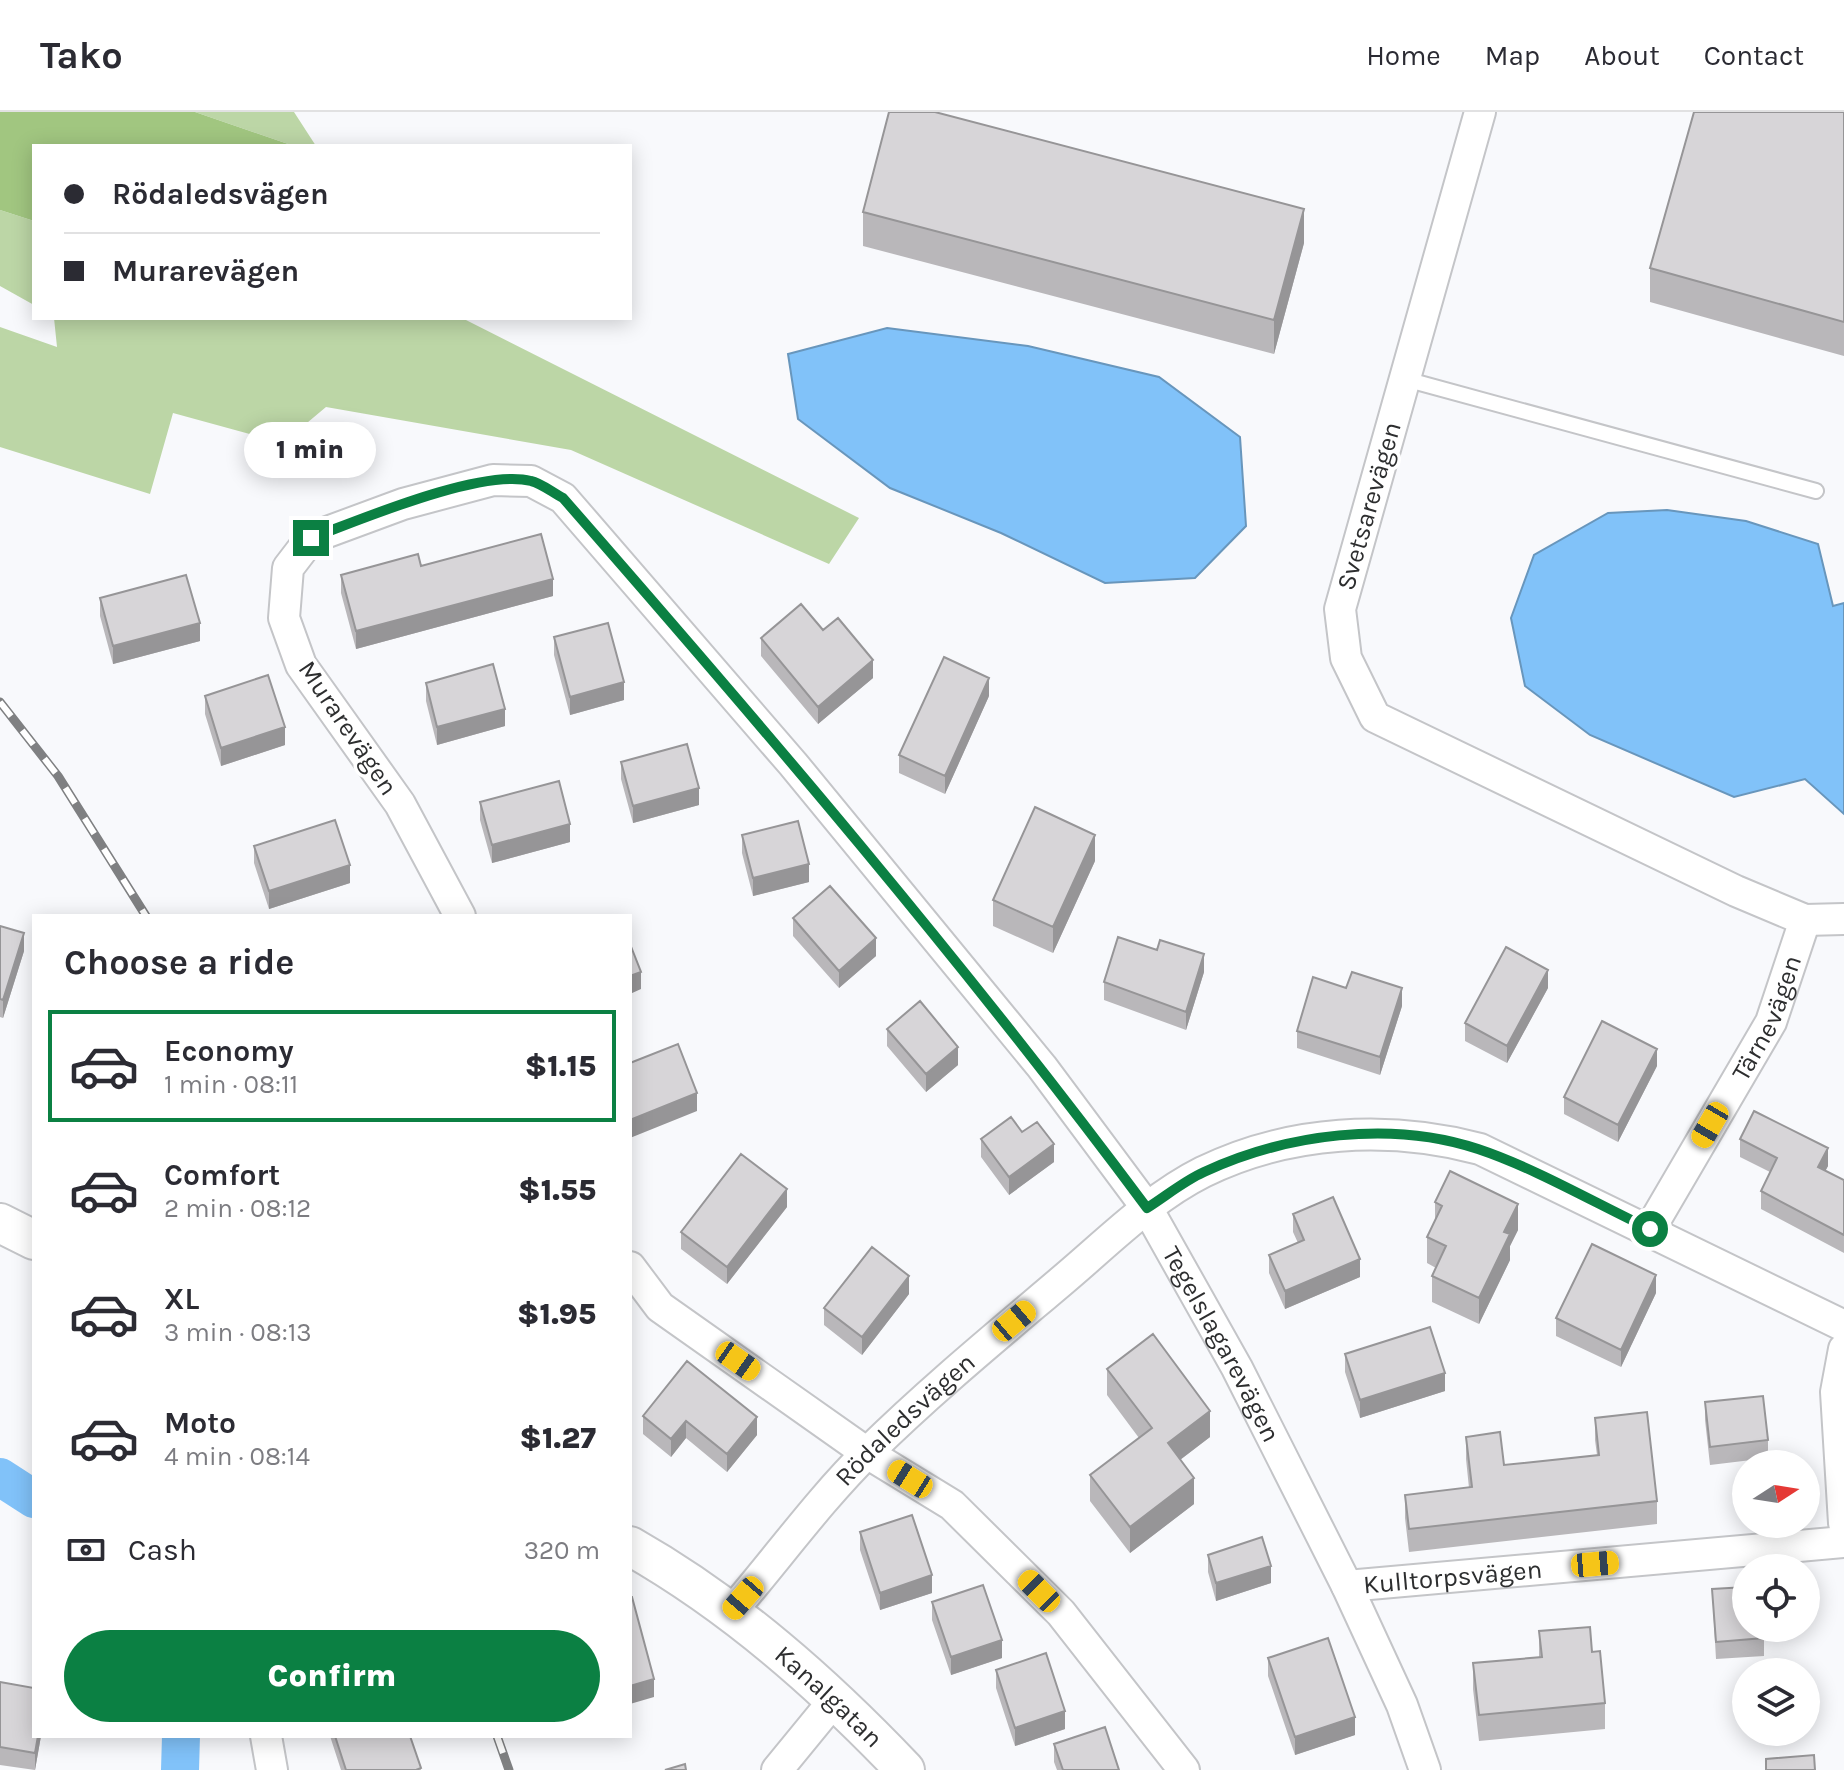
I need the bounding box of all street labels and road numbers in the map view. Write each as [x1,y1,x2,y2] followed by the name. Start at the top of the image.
[1330,418,1408,594] street label: Svetsarevägen
[292,655,404,801] street label: Murarevägen
[1725,951,1808,1086] street label: Tärnevägen
[1156,1241,1287,1447] street label: Tegelslagarevägen
[828,1346,981,1492] street label: Rödaledsvägen
[1362,1553,1543,1600] street label: Kulltorpsvägen
[769,1638,890,1754] street label: Kanalgatan

